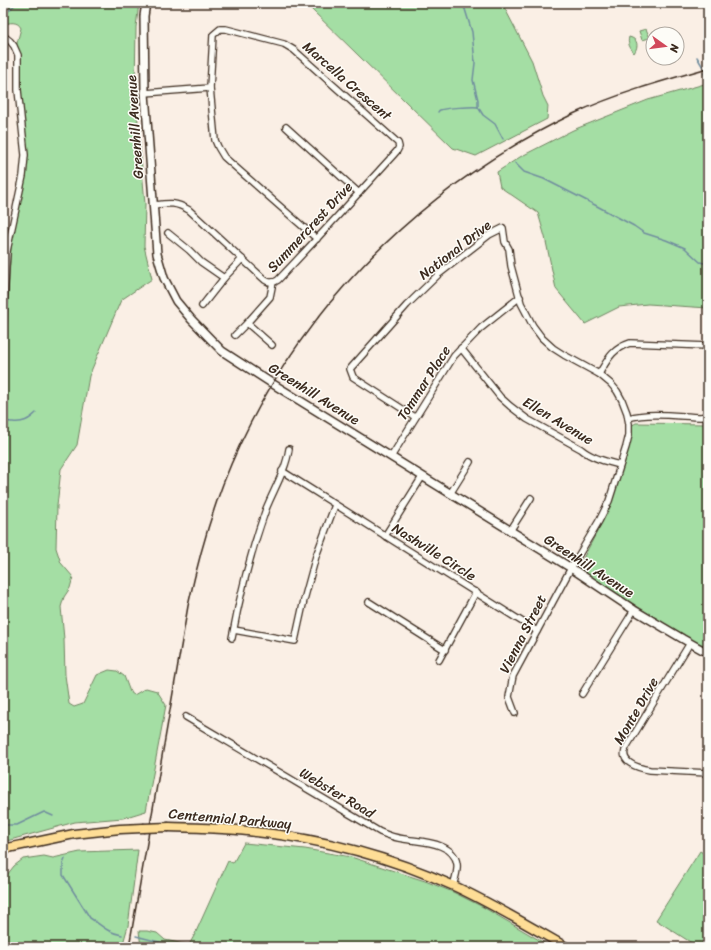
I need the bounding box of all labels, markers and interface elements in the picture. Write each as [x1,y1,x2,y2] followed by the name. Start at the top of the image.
[645,26,685,66] north arrow
[297,35,398,128] street label: Marcella Crescent
[664,41,685,55] text: N
[119,74,151,180] street label: Greenhill Avenue
[261,176,359,278] street label: Summercrest Drive
[413,213,497,287] street label: National Drive
[390,340,458,426] street label: Tommar Place
[263,356,365,432] street label: Greenhill Avenue
[518,390,598,452] street label: Ellen Avenue
[387,516,481,588] street label: Nashville Circle
[539,527,640,605] street label: Greenhill Avenue
[492,590,554,678] street label: Vienna Street
[606,672,666,750] street label: Monte Drive
[294,761,381,826] street label: Webster Road
[168,801,293,837] street label: Centennial Parkway

